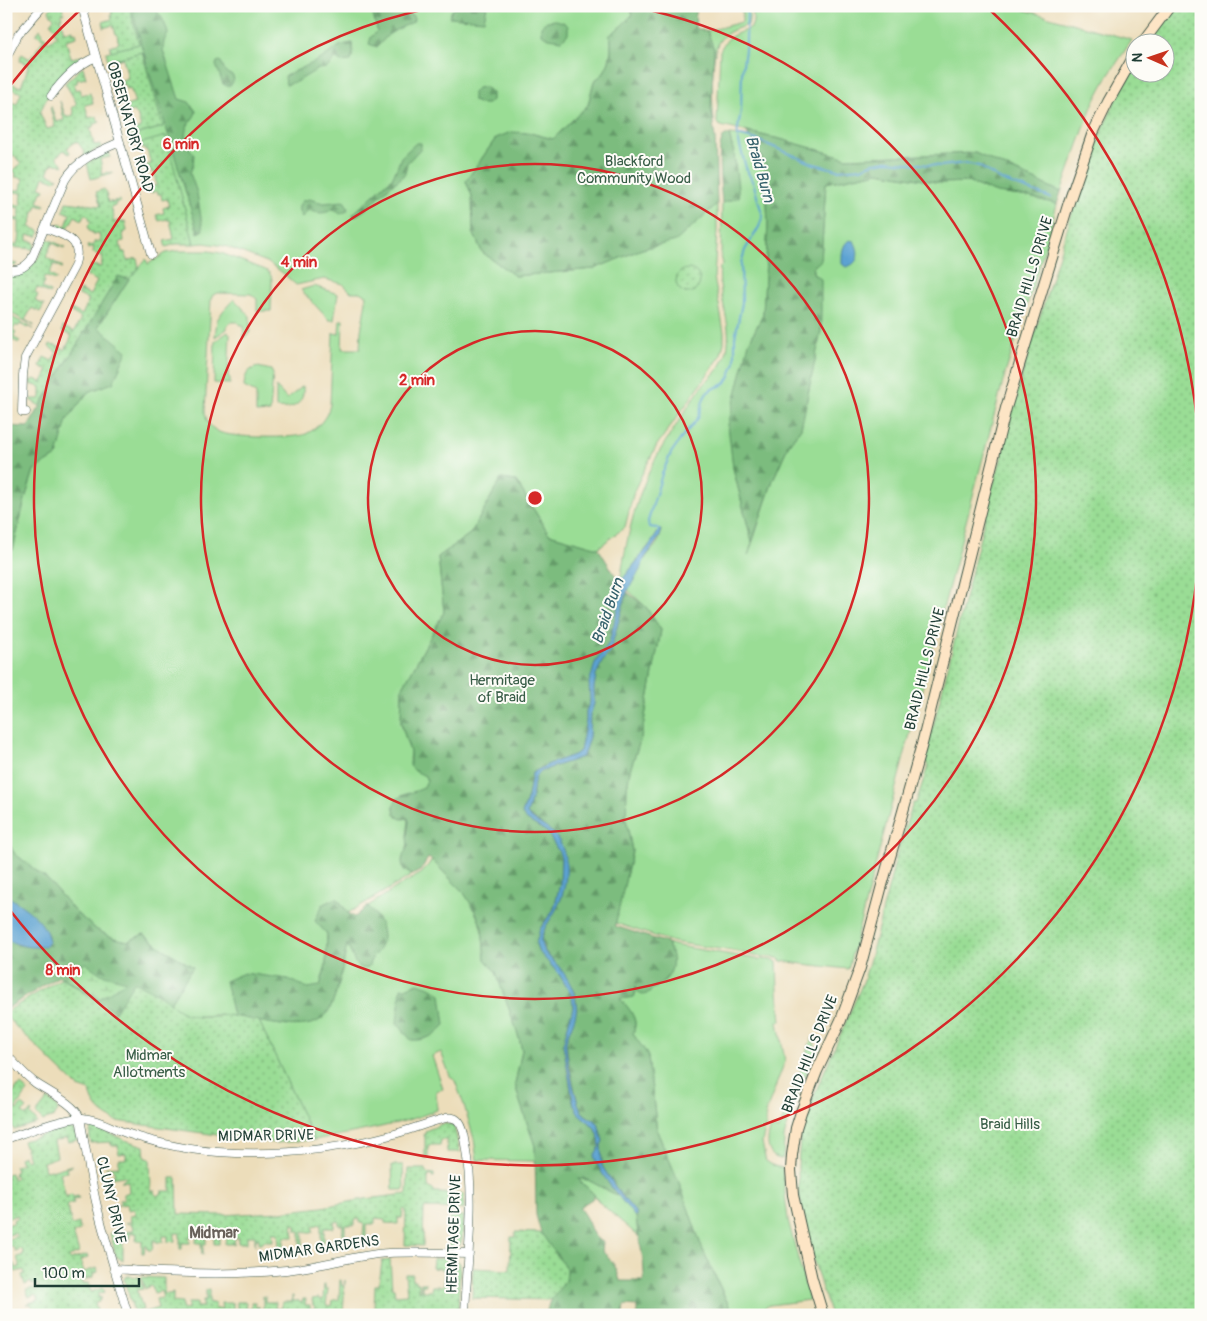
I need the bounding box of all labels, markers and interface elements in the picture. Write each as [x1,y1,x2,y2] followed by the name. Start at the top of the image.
[1124,32,1174,82] north arrow
[1129,53,1146,63] text: N
[102,59,158,195] street label: OBSERVATORY ROAD
[741,133,779,205] water label: Braid Burn
[163,135,200,154] text: 6 min
[577,152,691,188] park label: Blackford Community Wood
[1003,214,1057,340] street label: BRAID HILLS DRIVE
[281,253,318,272] text: 4 min
[399,371,435,390] text: 2 min
[526,489,544,507] centre of rings
[587,575,629,647] water label: Braid Burn
[901,606,949,732] street label: BRAID HILLS DRIVE
[469,671,535,707] park label: Hermitage of Braid
[45,961,81,980] text: 8 min
[778,992,842,1116] street label: BRAID HILLS DRIVE
[113,1046,186,1082] park label: Midmar Allotments
[980,1115,1040,1134] park label: Braid Hills
[218,1126,314,1146] street label: MIDMAR DRIVE
[92,1155,130,1246] street label: CLUNY DRIVE
[442,1174,466,1294] street label: HERMITAGE DRIVE
[189,1223,239,1243] district label: Midmar
[257,1231,381,1267] street label: MIDMAR GARDENS
[35,1256,139,1288] scale bar
[42,1264,85,1283] text: 100 m

